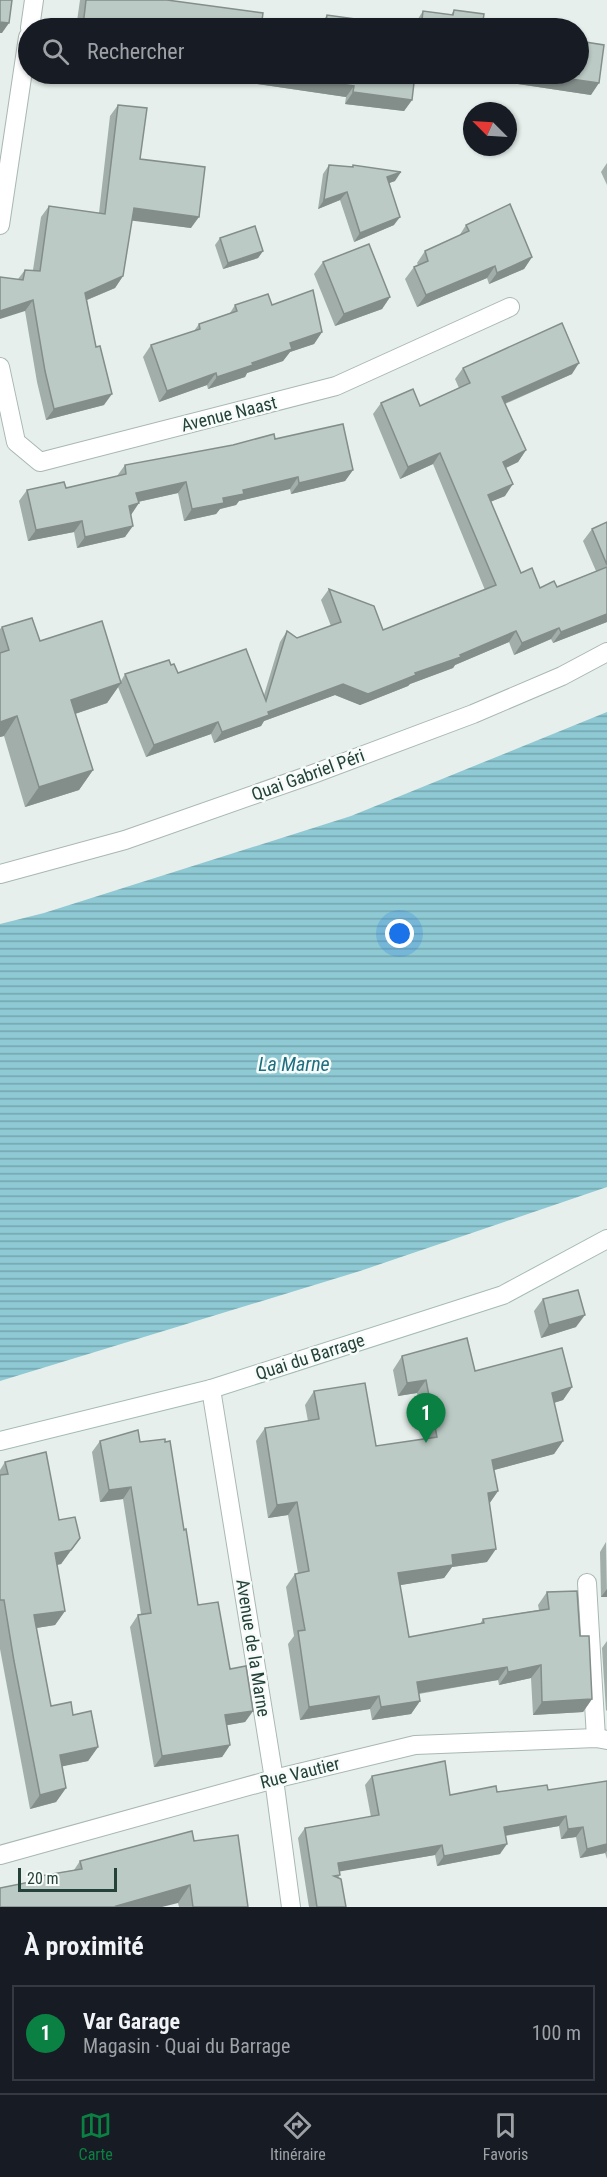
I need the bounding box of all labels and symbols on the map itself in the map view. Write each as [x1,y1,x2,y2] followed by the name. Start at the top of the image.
[463,102,517,156] north arrow
[179,391,279,436] street label: Avenue Naast
[248,744,367,805] street label: Quai Gabriel Péri
[385,919,414,948] your location
[258,1052,330,1076] water label: La Marne
[253,1329,367,1384] street label: Quai du Barrage
[406,1394,446,1443] pin: 1
[232,1578,275,1718] street label: Avenue de la Marne
[258,1752,342,1793] street label: Rue Vautier
[18,1865,117,1892] scale bar

